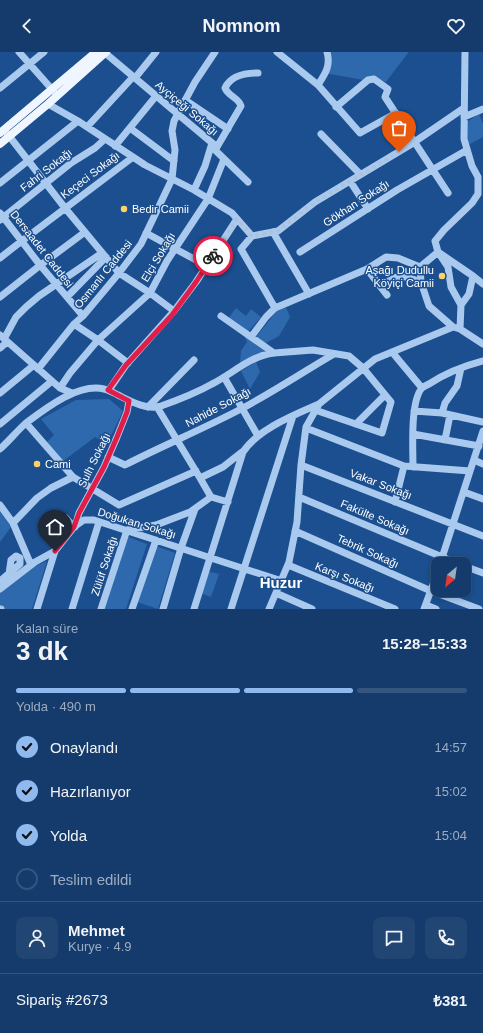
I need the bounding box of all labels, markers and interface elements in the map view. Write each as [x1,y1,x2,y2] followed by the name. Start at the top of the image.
[16,15,38,37] icon: back
[445,15,467,37] icon: heart
[203,16,281,36] text: Nomnom
[153,78,221,138] street label: Ayçiçeği Sokağı
[382,111,416,152] pin
[388,117,410,139] icon: bag
[18,146,74,194] street label: Fahri Sokağı
[58,149,122,201] street label: Keçeci Sokağı
[321,177,391,229] street label: Gökhan Sokağı
[132,203,189,215] place label: Bedir Camii
[119,204,129,214] marker: Bedir Camii
[8,208,76,290] street label: Dersaadet Caddesi
[139,230,177,284] street label: Elçi Sokağı
[193,236,233,276] courier
[72,237,134,311] street label: Osmanlı Caddesi
[202,245,224,267] icon: bike
[366,264,434,289] place label: Aşağı Dudullu Köyiçi Camii
[437,271,447,281] marker: Aşağı Dudullu Köyiçi Camii
[183,385,253,429] street label: Nahide Sokağı
[76,431,112,489] street label: Sulh Sokağı
[45,458,71,470] place label: Cami
[32,459,42,469] marker: Cami
[348,467,414,501] street label: Vakar Sokağı
[339,497,411,537] street label: Fakülte Sokağı
[96,505,178,541] street label: Doğukan Sokağı
[38,510,72,551] pin
[44,516,66,538] icon: home
[335,532,401,570] street label: Tebrik Sokağı
[89,535,119,597] street label: Zülüf Sokağı
[431,557,471,597] north arrow
[431,557,471,597] map controls
[314,560,376,594] street label: Karşı Sokağı
[260,574,302,591] district label: Huzur
[16,621,78,636] text: Kalan süre
[382,635,467,652] text: 15:28–15:33
[16,636,68,666] text: 3 dk
[16,699,96,714] text: Yolda · 490 m
[16,736,38,758] icon: check
[50,739,118,756] text: Onaylandı
[434,740,467,755] text: 14:57
[16,780,38,802] icon: check
[50,783,131,800] text: Hazırlanıyor
[434,784,467,799] text: 15:02
[16,824,38,846] icon: check
[50,827,87,844] text: Yolda
[434,828,467,843] text: 15:04
[50,871,132,888] text: Teslim edildi
[16,917,58,959] button: person
[373,917,415,959] button: chat
[425,917,467,959] button: phone
[68,922,125,939] text: Mehmet
[68,939,132,954] text: Kurye · 4.9
[16,991,108,1008] text: Sipariş #2673
[433,992,467,1009] text: ₺381

